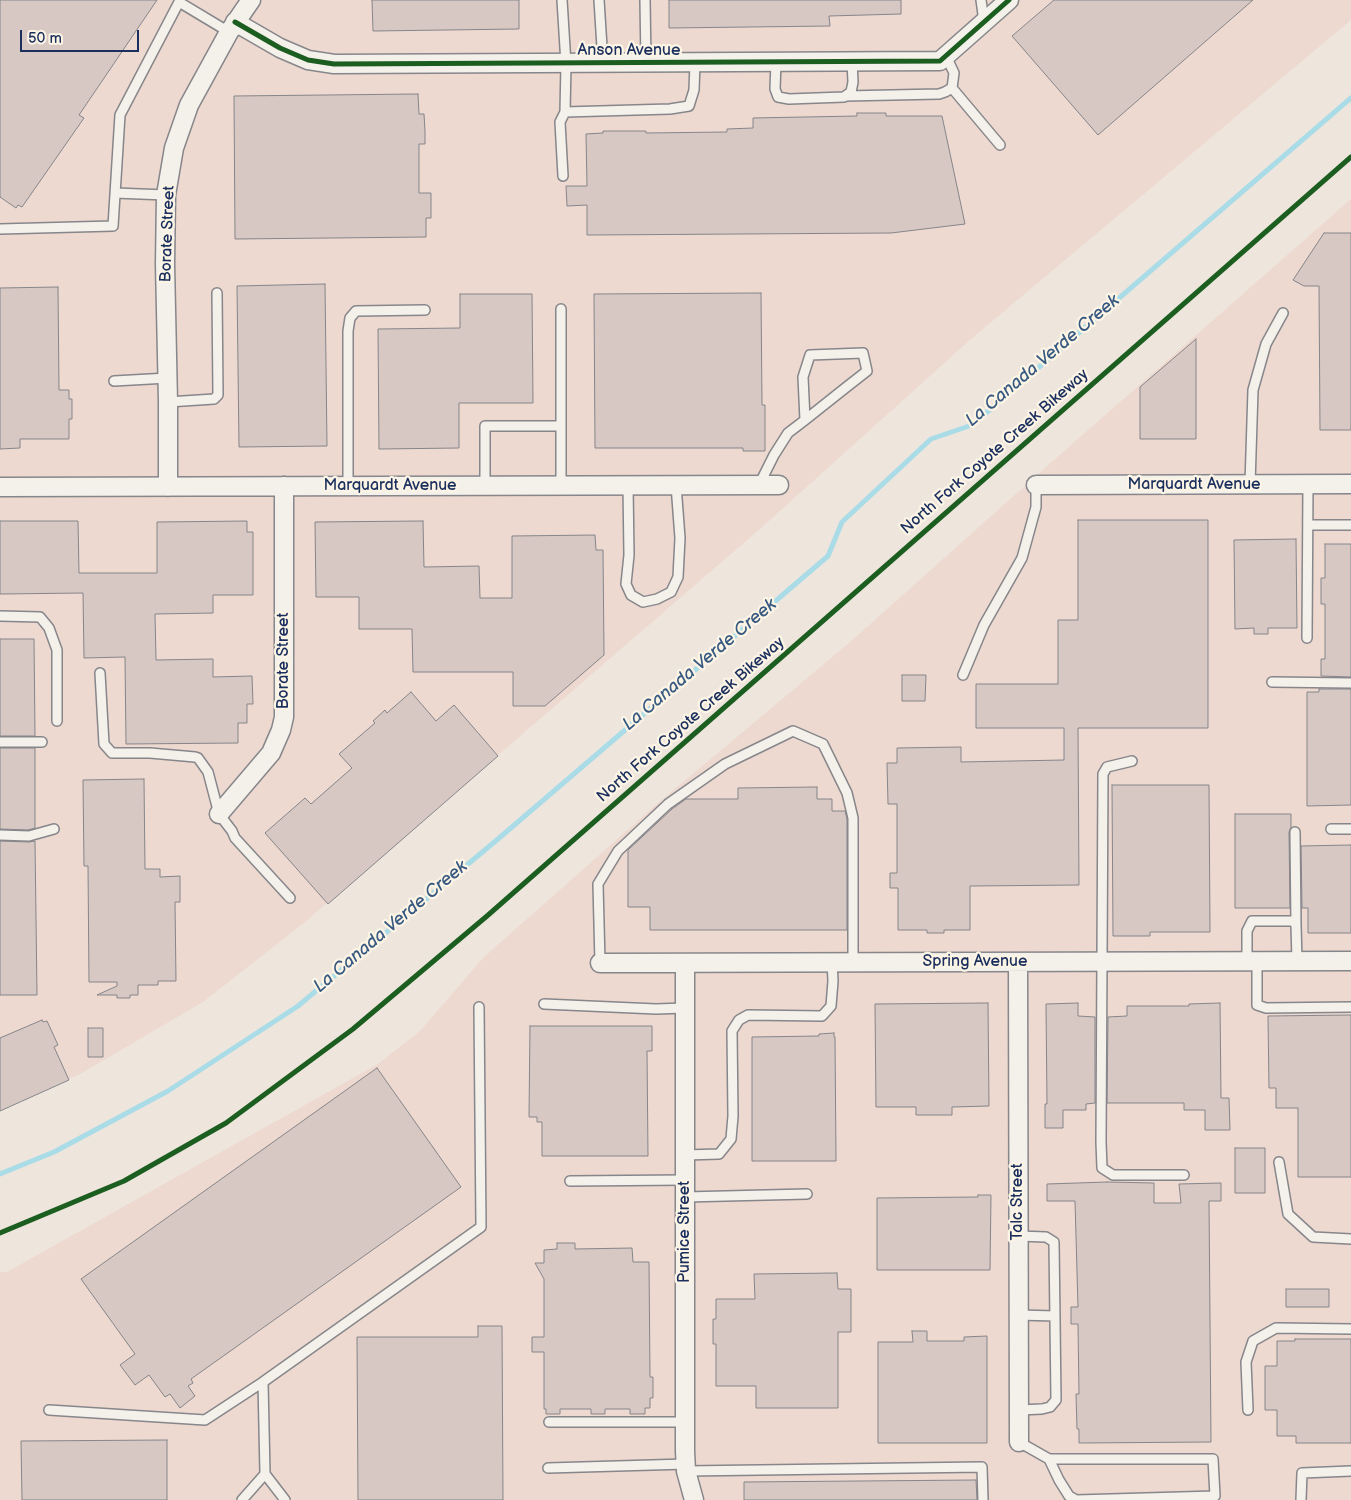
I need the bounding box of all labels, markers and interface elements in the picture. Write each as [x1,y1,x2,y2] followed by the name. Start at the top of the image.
[22,20,141,52] scale bar
[28,29,62,48] text: 50 m
[578,41,680,61] street label: Anson Avenue
[157,185,179,283] street label: Borate Street
[962,290,1124,432] water label: La Canada Verde Creek
[897,365,1093,539] street label: North Fork Coyote Creek Bikeway
[1127,475,1261,495] street label: Marquardt Avenue
[323,476,457,496] street label: Marquardt Avenue
[619,594,781,736] water label: La Canada Verde Creek
[274,613,294,709] street label: Borate Street
[593,633,789,807] street label: North Fork Coyote Creek Bikeway
[310,856,472,998] water label: La Canada Verde Creek
[923,952,1027,972] street label: Spring Avenue
[1008,1163,1028,1241] street label: Talc Street
[675,1181,695,1283] street label: Pumice Street

